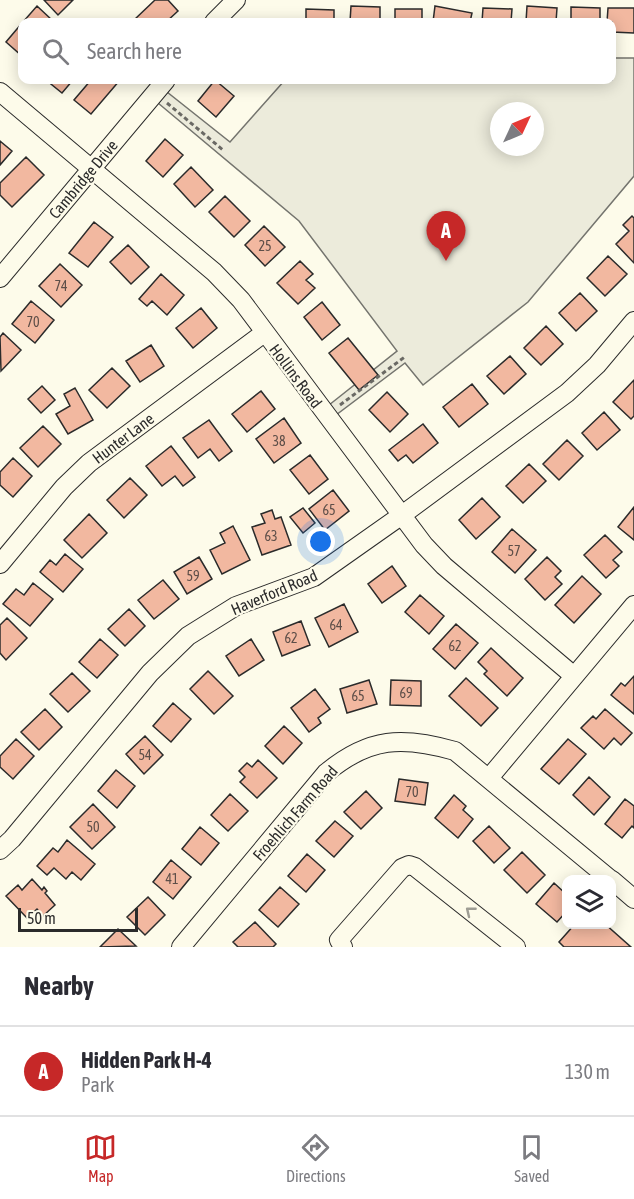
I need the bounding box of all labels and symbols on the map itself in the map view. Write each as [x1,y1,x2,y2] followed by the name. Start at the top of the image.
[490,102,544,156] north arrow
[45,136,122,223] street label: Cambridge Drive
[426,212,466,261] pin: A
[258,238,272,254] house number: 25
[54,278,68,294] house number: 74
[26,314,40,330] house number: 70
[266,341,326,411] street label: Hollins Road
[89,409,157,467] street label: Hunter Lane
[272,433,286,449] house number: 38
[322,502,336,518] house number: 65
[306,527,335,556] your location
[264,528,278,544] house number: 63
[507,543,521,559] house number: 57
[228,566,320,618] street label: Haverford Road
[186,568,200,584] house number: 59
[329,617,343,633] house number: 64
[284,630,298,646] house number: 62
[448,638,462,654] house number: 62
[399,685,413,701] house number: 69
[351,688,365,704] house number: 65
[138,747,152,763] house number: 54
[249,762,341,864] street label: Froehlich Farm Road
[405,784,419,800] house number: 70
[86,819,100,835] house number: 50
[165,871,179,887] house number: 41
[18,905,138,932] scale bar
[466,907,477,918] one-way arrow

